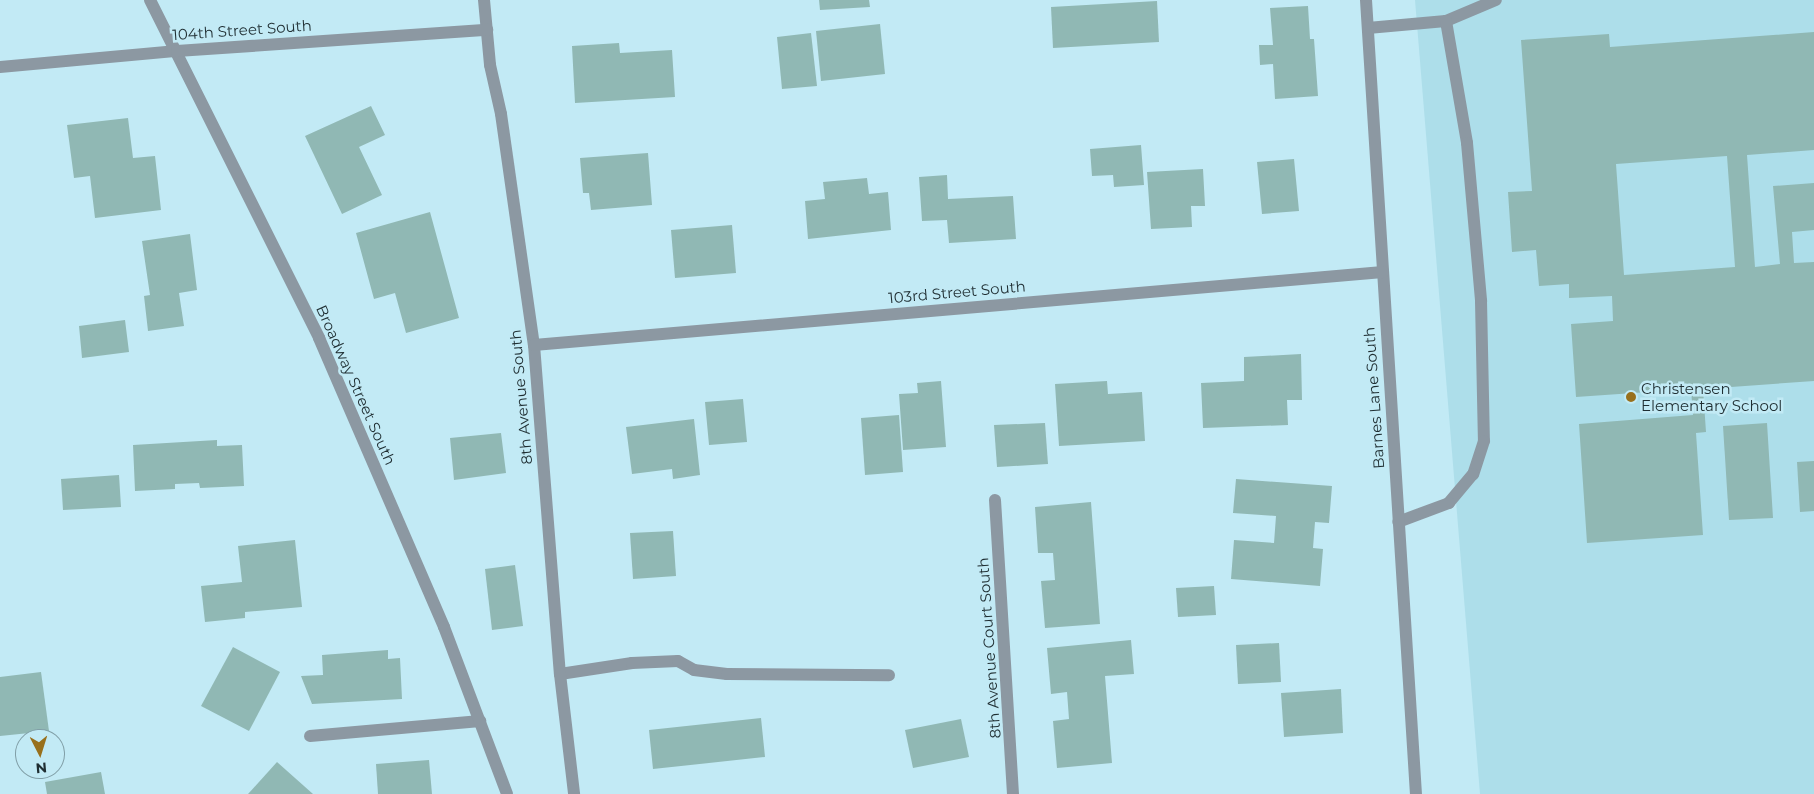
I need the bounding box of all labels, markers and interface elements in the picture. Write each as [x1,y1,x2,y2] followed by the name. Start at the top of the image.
[172,16,312,44] street label: 104th Street South
[888,277,1026,307] street label: 103rd Street South
[313,302,399,468] street label: Broadway Street South
[1360,326,1388,470] street label: Barnes Lane South
[506,329,536,465] street label: 8th Avenue South
[1641,379,1782,414] place label: Christensen Elementary School
[1625,391,1637,403] marker: Christensen Elementary School
[974,557,1004,739] street label: 8th Avenue Court South
[15,729,65,779] north arrow
[35,758,48,777] text: N

